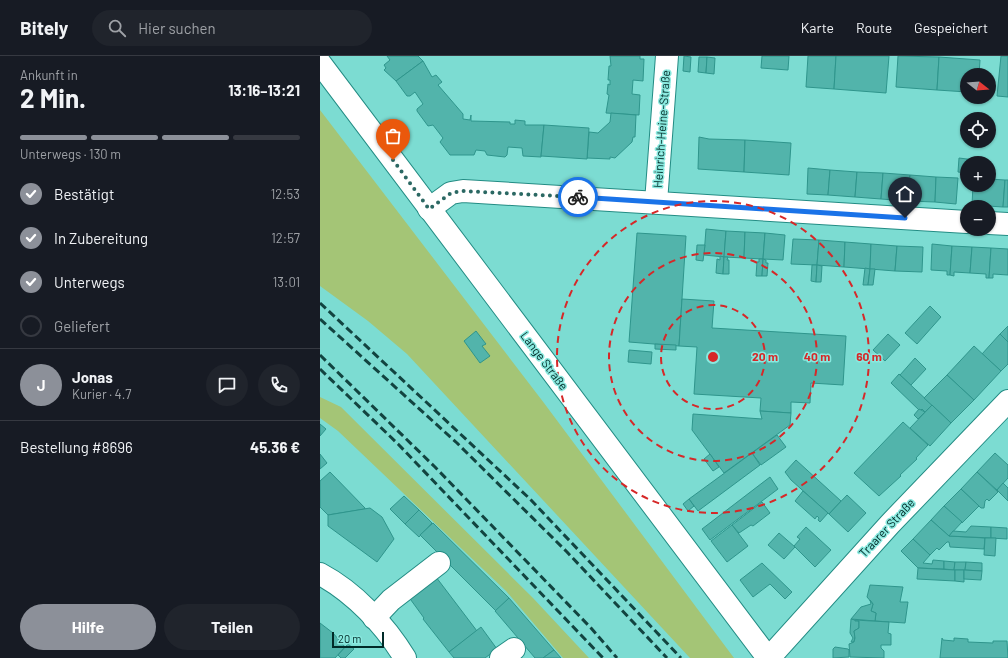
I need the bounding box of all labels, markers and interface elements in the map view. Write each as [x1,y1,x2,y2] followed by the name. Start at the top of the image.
[92,10,372,46] search box
[20,16,68,39] text: Bitely
[106,17,128,39] icon: search
[138,19,216,37] text: Hier suchen
[801,19,834,36] text: Karte
[856,19,892,36] text: Route
[914,19,988,36] text: Gespeichert
[20,67,78,83] text: Ankunft in
[960,68,996,104] north arrow
[960,68,996,236] map controls
[650,69,672,188] street label: Heinrich-Heine-Straße
[228,81,300,99] text: 13:16–13:21
[20,82,86,113] text: 2 Min.
[960,112,996,148] button: locate
[376,119,410,160] pin
[382,125,404,147] icon: bag
[20,146,121,162] text: Unterwegs · 130 m
[960,156,996,192] button: +
[558,177,598,217] courier
[888,177,922,218] pin
[20,183,42,205] icon: check
[894,183,916,205] icon: home
[54,185,114,203] text: Bestätigt
[271,186,300,202] text: 12:53
[567,186,589,208] icon: bike
[960,200,996,236] button: −
[20,227,42,249] icon: check
[54,229,148,247] text: In Zubereitung
[271,230,300,246] text: 12:57
[20,271,42,293] icon: check
[54,273,125,291] text: Unterwegs
[273,274,300,290] text: 13:01
[54,317,110,335] text: Geliefert
[518,328,571,392] street label: Lange Straße
[752,349,778,363] text: 20 m
[804,349,830,363] text: 40 m
[856,349,882,363] text: 60 m
[706,350,720,364] centre of rings
[206,364,248,406] button: chat
[258,364,300,406] button: phone
[72,368,113,386] text: Jonas
[37,376,45,394] text: J
[72,386,131,402] text: Kurier · 4.7
[20,438,133,456] text: Bestellung #8696
[250,438,300,456] text: 45.36 €
[855,495,917,560] street label: Traarer Straße
[20,604,156,650] button: Hilfe
[164,604,300,650] button: Teilen
[332,630,384,649] scale bar
[338,632,361,645] text: 20 m

